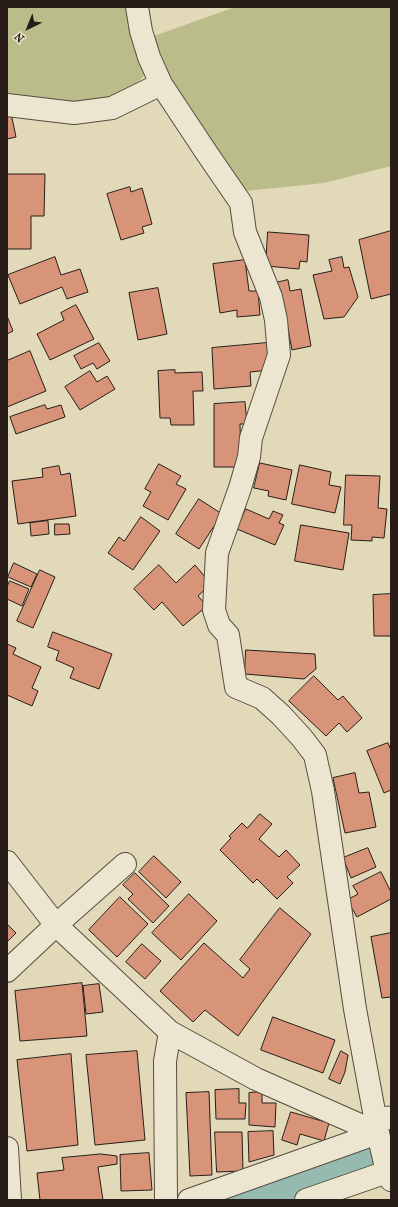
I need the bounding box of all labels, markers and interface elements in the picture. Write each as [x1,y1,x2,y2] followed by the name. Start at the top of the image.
[8,8,48,48] north arrow
[12,30,27,45] text: N

